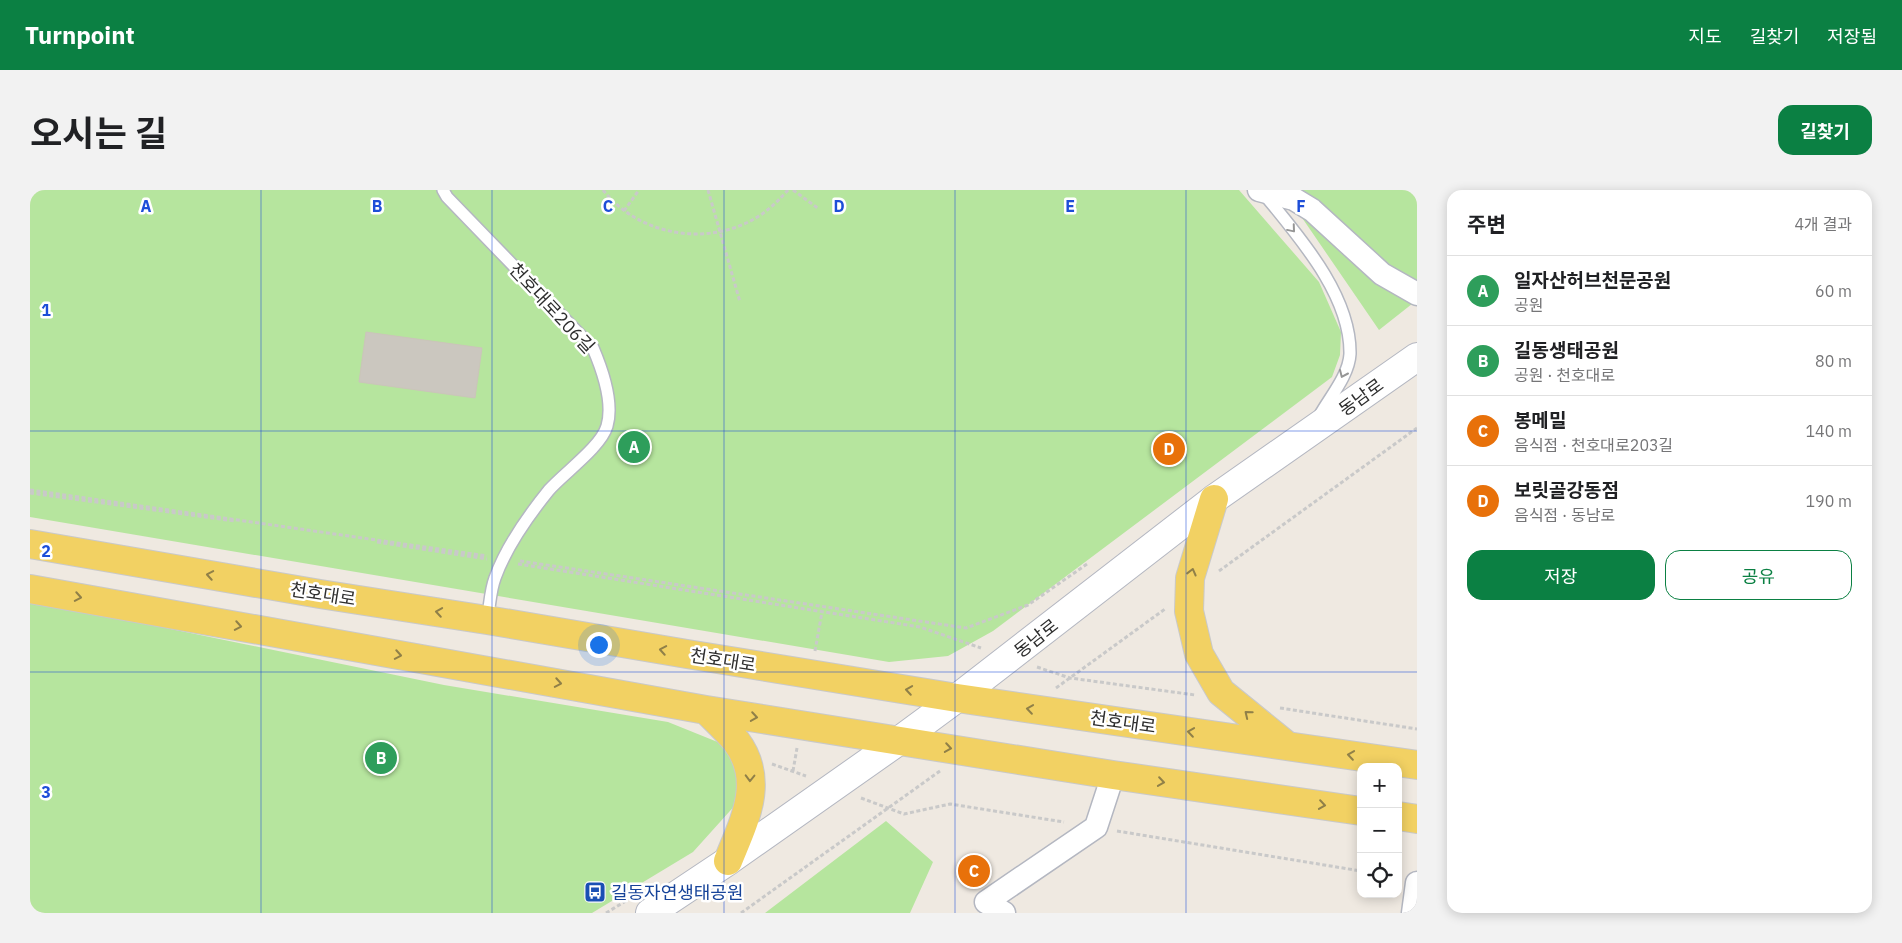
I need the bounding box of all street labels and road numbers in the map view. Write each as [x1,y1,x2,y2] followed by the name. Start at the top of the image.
[504,258,600,358] street label: 천호대로206길
[1334,373,1388,421] street label: 동남로
[288,577,358,611] street label: 천호대로
[1009,614,1063,662] street label: 동남로
[688,643,758,677] street label: 천호대로
[1089,706,1157,738] street label: 천호대로

